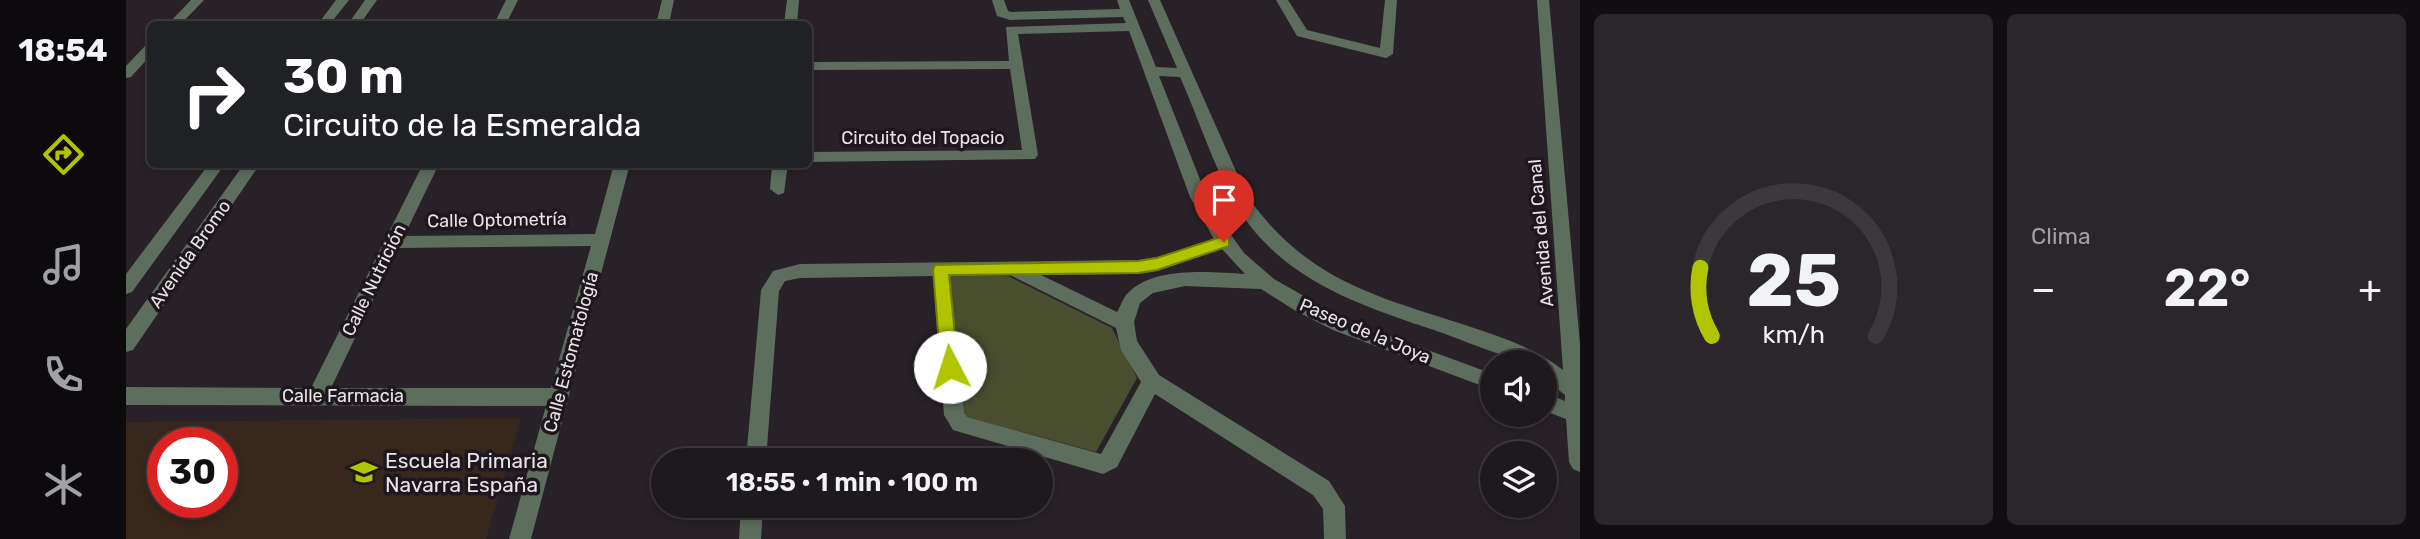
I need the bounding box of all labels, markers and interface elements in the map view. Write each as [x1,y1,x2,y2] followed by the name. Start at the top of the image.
[18,31,108,69] text: 18:54
[283,47,404,105] text: 30 m
[168,49,259,140] icon: right
[283,106,642,144] text: Circuito de la Esmeralda
[841,127,1005,149] street label: Circuito del Topacio
[39,130,88,179] icon: directions
[1524,158,1558,308] street label: Avenida del Canal
[1194,170,1254,242] pin
[1205,181,1243,219] icon: arrive
[145,196,235,312] street label: Avenida Bromo
[427,208,567,232] street label: Calle Optometría
[337,220,411,340] street label: Calle Nutrición
[2031,222,2091,250] text: Clima
[1746,238,1841,324] text: 25
[39,240,88,289] icon: music
[2164,257,2251,319] text: 22°
[2031,266,2056,312] text: −
[2358,266,2382,312] text: +
[539,269,603,435] street label: Calle Estomatología
[1296,293,1434,369] street label: Paseo de la Joya
[1762,319,1825,348] text: km/h
[913,330,987,404] position arrow
[39,350,88,399] icon: phone
[1480,350,1557,518] map controls
[1480,350,1557,427] button: sound
[282,385,404,407] street label: Calle Farmacia
[147,427,238,518] speed limit sign: 30
[1480,441,1557,518] button: layers
[385,448,548,497] place label: Escuela Primaria Navarra España
[349,457,379,487] school or university icon: Escuela Primaria Navarra España
[39,460,88,509] icon: climate
[726,467,978,498] text: 18:55 · 1 min · 100 m

